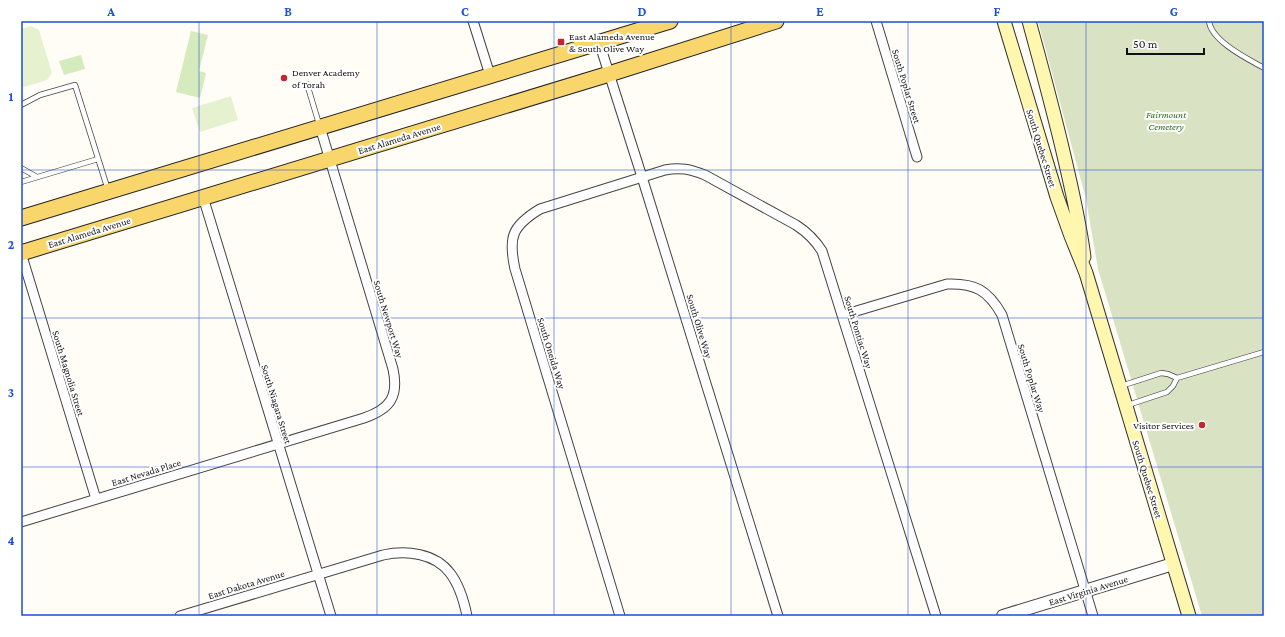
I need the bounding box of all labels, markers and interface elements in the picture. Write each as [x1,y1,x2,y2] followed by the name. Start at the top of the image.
[106,4,115,19] text: A
[284,4,292,19] text: B
[461,4,469,19] text: C
[638,4,647,19] text: D
[816,4,824,19] text: E
[994,4,1001,19] text: F
[1170,4,1178,19] text: G
[1127,30,1204,56] scale bar
[569,31,655,54] place label: East Alameda Avenue & South Olive Way
[556,37,566,47] marker: East Alameda Avenue & South Olive Way
[1133,37,1158,51] text: 50 m
[890,48,923,125] street label: South Poplar Street
[292,67,360,90] place label: Denver Academy of Torah
[279,73,289,83] marker: Denver Academy of Torah
[9,89,14,104] text: 1
[1024,108,1059,189] street label: South Quebec Street
[1146,109,1187,132] park label: Fairmount Cemetery
[357,121,442,156] street label: East Alameda Avenue
[47,215,132,250] street label: East Alameda Avenue
[8,237,15,252] text: 2
[371,279,406,360] street label: South Newport Way
[685,293,715,360] street label: South Olive Way
[842,295,875,370] street label: South Pontiac Way
[535,316,568,391] street label: South Oneida Way
[50,329,87,418] street label: South Magnolia Street
[1016,343,1047,414] street label: South Poplar Way
[259,363,294,446] street label: South Niagara Street
[8,385,14,400] text: 3
[1133,420,1194,431] place label: Visitor Services
[1197,420,1207,430] marker: Visitor Services
[1130,439,1165,520] street label: South Quebec Street
[110,457,183,488] street label: East Nevada Place
[7,533,15,548] text: 4
[207,567,286,601] street label: East Dakota Avenue
[1047,573,1130,608] street label: East Virginia Avenue

